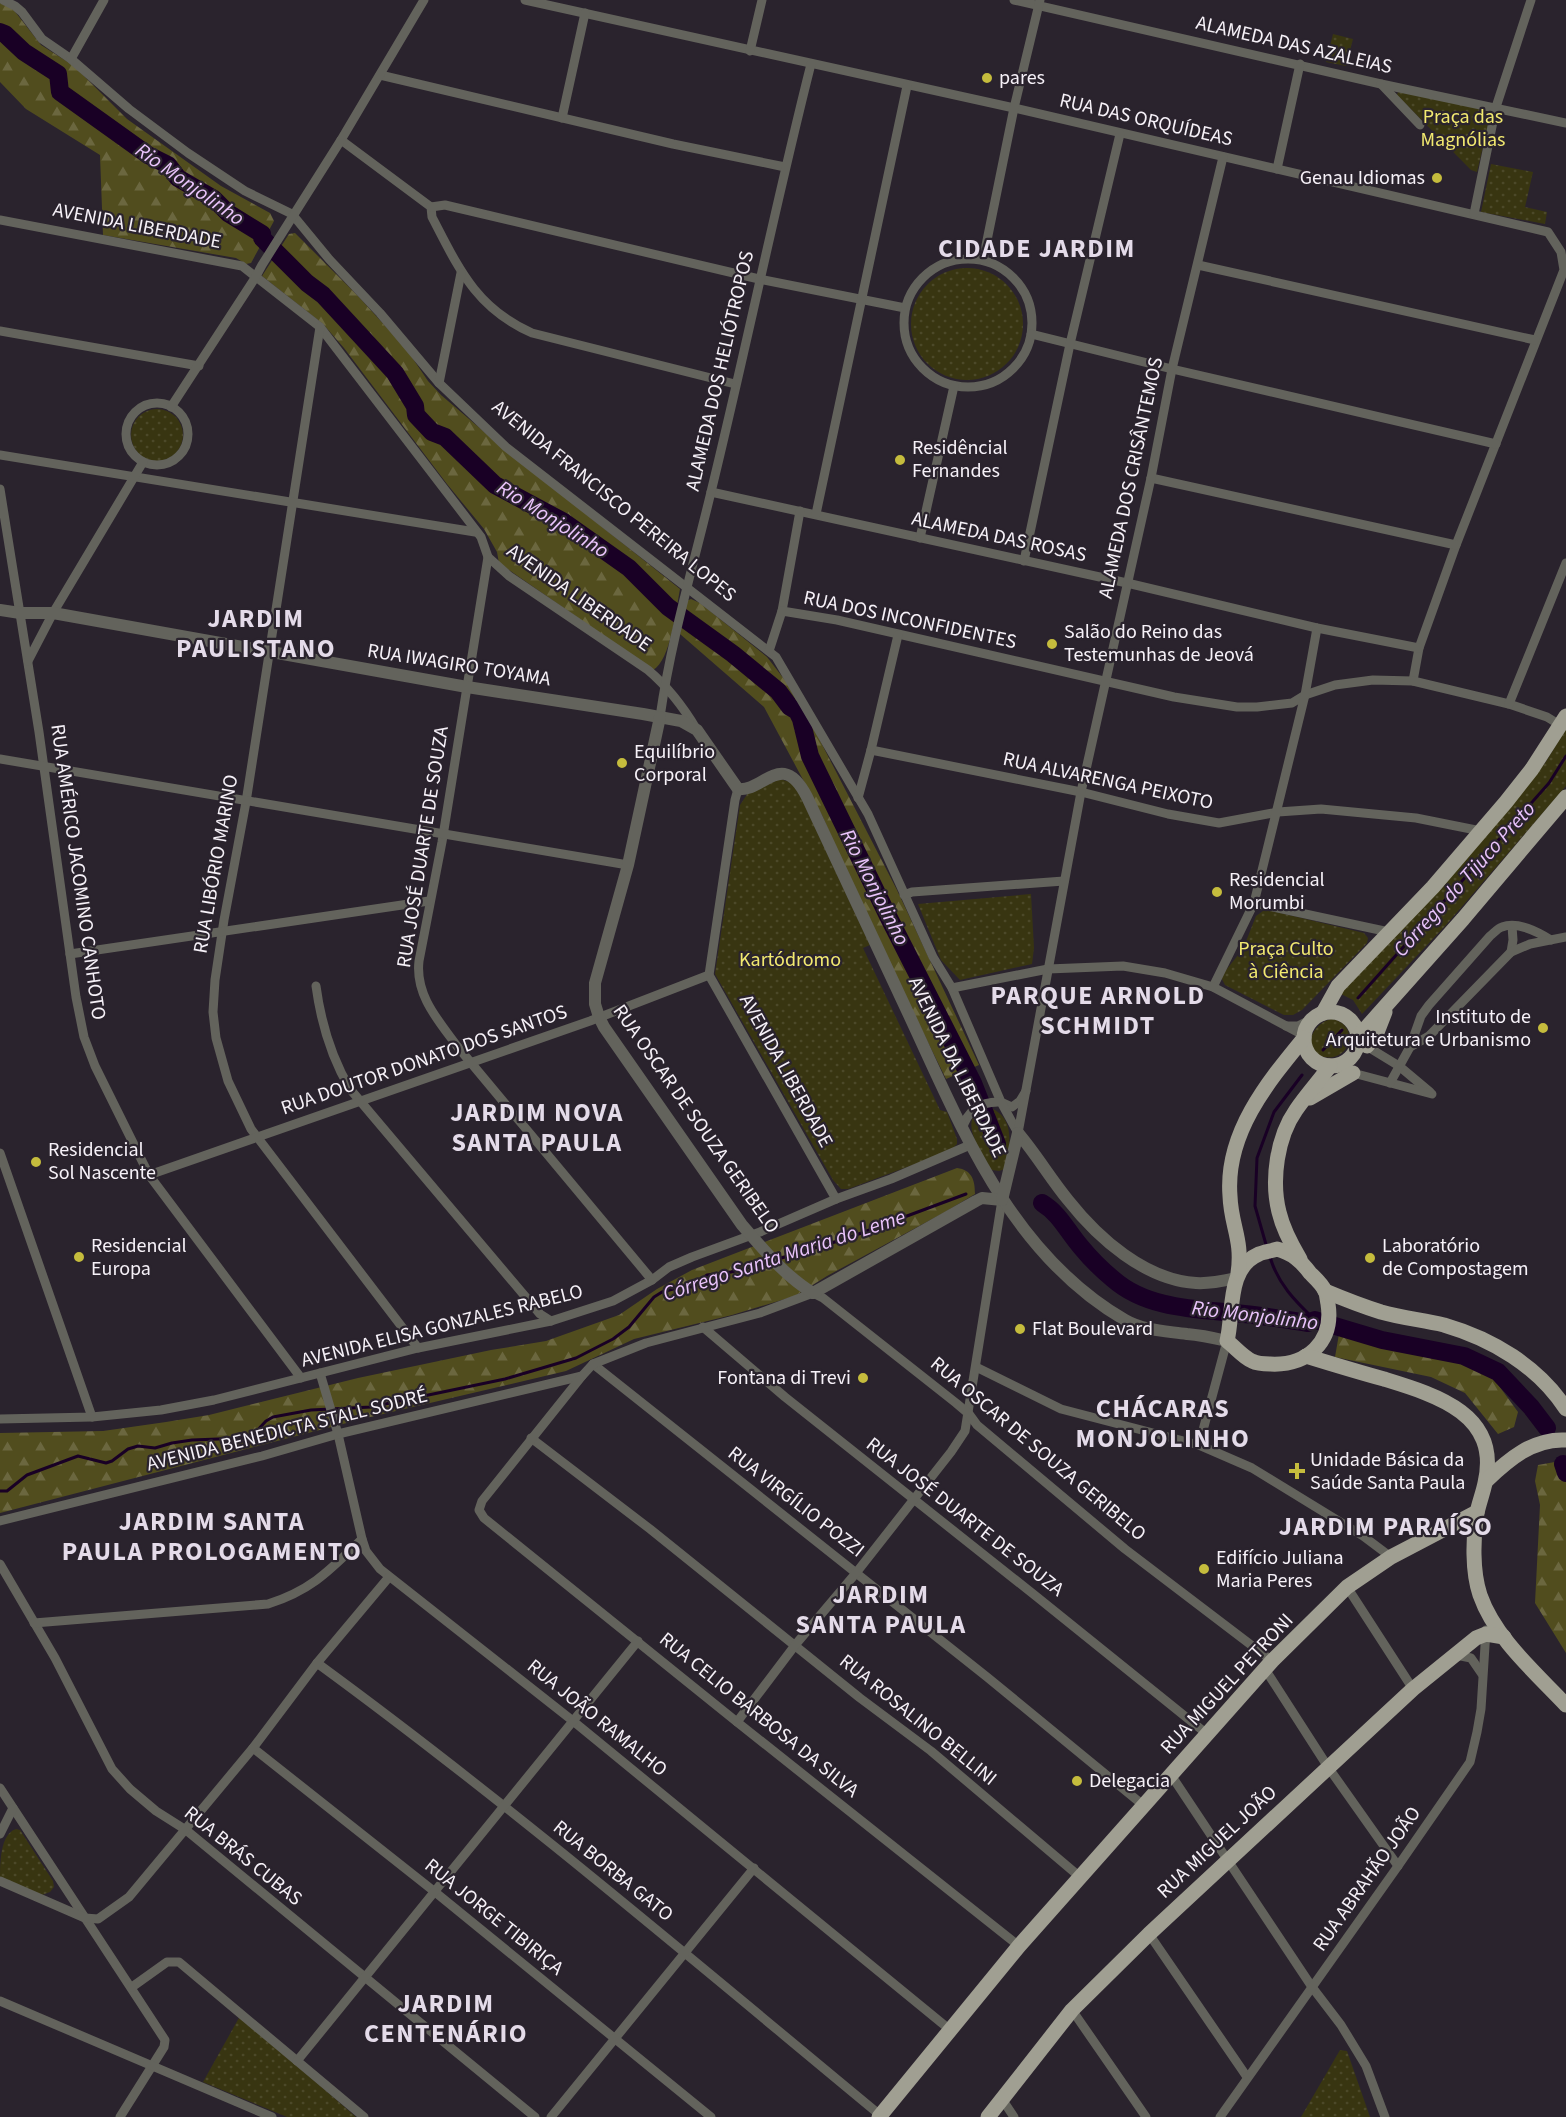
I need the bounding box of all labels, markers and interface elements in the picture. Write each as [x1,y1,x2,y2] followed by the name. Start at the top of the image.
[1193,9,1395,81] street label: ALAMEDA DAS AZALEIAS
[999,64,1045,92] place label: pares
[980,71,994,85] marker: pares
[1057,86,1235,154] street label: RUA DAS ORQUÍDEAS
[1421,103,1505,154] park label: Praça das Magnólias
[129,135,251,233] water label: Rio Monjolinho
[1300,164,1425,192] place label: Genau Idiomas
[1430,171,1444,185] marker: Genau Idiomas
[50,196,224,256] street label: AVENIDA LIBERDADE
[938,230,1136,267] district label: CIDADE JARDIM
[679,248,761,494] street label: ALAMEDA DOS HELIÓTROPOS
[1092,355,1170,601] street label: ALAMEDA DOS CRISÂNTEMOS
[486,393,742,609] street label: AVENIDA FRANCISCO PEREIRA LOPES
[912,434,1008,485] place label: Residêncial Fernandes
[893,453,907,467] marker: Residêncial Fernandes
[491,473,615,565] water label: Rio Monjolinho
[909,505,1089,569] street label: ALAMEDA DAS ROSAS
[501,537,657,659] street label: AVENIDA LIBERDADE
[801,584,1019,656] street label: RUA DOS INCONFIDENTES
[176,600,336,667] district label: JARDIM PAULISTANO
[1064,618,1254,669] place label: Salão do Reino das Testemunhas de Jeová
[365,637,553,693] street label: RUA IWAGIRO TOYAMA
[1045,637,1059,651] marker: Salão do Reino das Testemunhas de Jeová
[43,722,113,1022] street label: RUA AMÉRICO JACOMINO CANHOTO
[390,724,456,970] street label: RUA JOSÉ DUARTE DE SOUZA
[634,738,715,789] place label: Equilíbrio Corporal
[1000,745,1216,817] street label: RUA ALVARENGA PEIXOTO
[615,756,629,770] marker: Equilíbrio Corporal
[186,772,246,956] street label: RUA LIBÓRIO MARINO
[1386,795,1542,963] water label: Córrego do Tijuco Preto
[833,824,917,950] water label: Rio Monjolinho
[1229,866,1325,917] place label: Residencial Morumbi
[1210,885,1224,899] marker: Residencial Morumbi
[1238,935,1334,986] park label: Praça Culto à Ciência
[739,946,841,974] park label: Kartódromo
[901,972,1013,1162] street label: AVENIDA DA LIBERDADE
[990,977,1206,1044] district label: PARQUE ARNOLD SCHMIDT
[732,989,840,1153] street label: AVENIDA LIBERDADE
[277,998,571,1122] street label: RUA DOUTOR DONATO DOS SANTOS
[606,999,786,1239] street label: RUA OSCAR DE SOUZA GERIBELO
[1326,1003,1531,1054] place label: Instituto de Arquitetura e Urbanismo
[1536,1021,1550,1035] marker: Instituto de Arquitetura e Urbanismo
[450,1094,624,1161] district label: JARDIM NOVA SANTA PAULA
[48,1136,156,1187] place label: Residencial Sol Nascente
[29,1155,43,1169] marker: Residencial Sol Nascente
[659,1202,909,1308] water label: Córrego Santa Maria do Leme
[91,1232,187,1283] place label: Residencial Europa
[1382,1232,1528,1283] place label: Laboratório de Compostagem
[72,1250,86,1264] marker: Residencial Europa
[1363,1251,1377,1265] marker: Laboratório de Compostagem
[298,1277,586,1375] street label: AVENIDA ELISA GONZALES RABELO
[1190,1292,1320,1338] water label: Rio Monjolinho
[1032,1315,1153,1343] place label: Flat Boulevard
[1013,1322,1027,1336] marker: Flat Boulevard
[924,1350,1152,1548] street label: RUA OSCAR DE SOUZA GERIBELO
[717,1364,851,1392] place label: Fontana di Trevi
[856,1371,870,1385] marker: Fontana di Trevi
[144,1382,430,1478] street label: AVENIDA BENEDICTA STALL SODRÉ
[1076,1390,1250,1457] district label: CHÁCARAS MONJOLINHO
[860,1431,1070,1603] street label: RUA JOSÉ DUARTE DE SOUZA
[722,1440,870,1564] street label: RUA VIRGÍLIO POZZI
[1310,1446,1465,1497] place label: Unidade Básica da Saúde Santa Paula
[1288,1462,1306,1480] marker: Unidade Básica da Saúde Santa Paula
[62,1503,362,1570] district label: JARDIM SANTA PAULA PROLOGAMENTO
[1279,1508,1493,1545] district label: JARDIM PARAÍSO
[1216,1544,1344,1595] place label: Edifício Juliana Maria Peres
[1197,1562,1211,1576] marker: Edifício Juliana Maria Peres
[795,1576,967,1643] district label: JARDIM SANTA PAULA
[1154,1607,1300,1761] street label: RUA MIGUEL PETRONI
[653,1626,865,1805] street label: RUA CELIO BARBOSA DA SILVA
[833,1648,1003,1792] street label: RUA ROSALINO BELLINI
[521,1653,673,1783] street label: RUA JOÃO RAMALHO
[1089,1767,1170,1795] place label: Delegacia
[1070,1774,1084,1788] marker: Delegacia
[1151,1779,1283,1905] street label: RUA MIGUEL JOÃO
[178,1800,308,1912] street label: RUA BRÁS CUBAS
[1306,1801,1428,1957] street label: RUA ABRAHÃO JOÃO
[547,1814,679,1928] street label: RUA BORBA GATO
[418,1852,570,1982] street label: RUA JORGE TIBIRIÇA
[364,1985,528,2052] district label: JARDIM CENTENÁRIO

